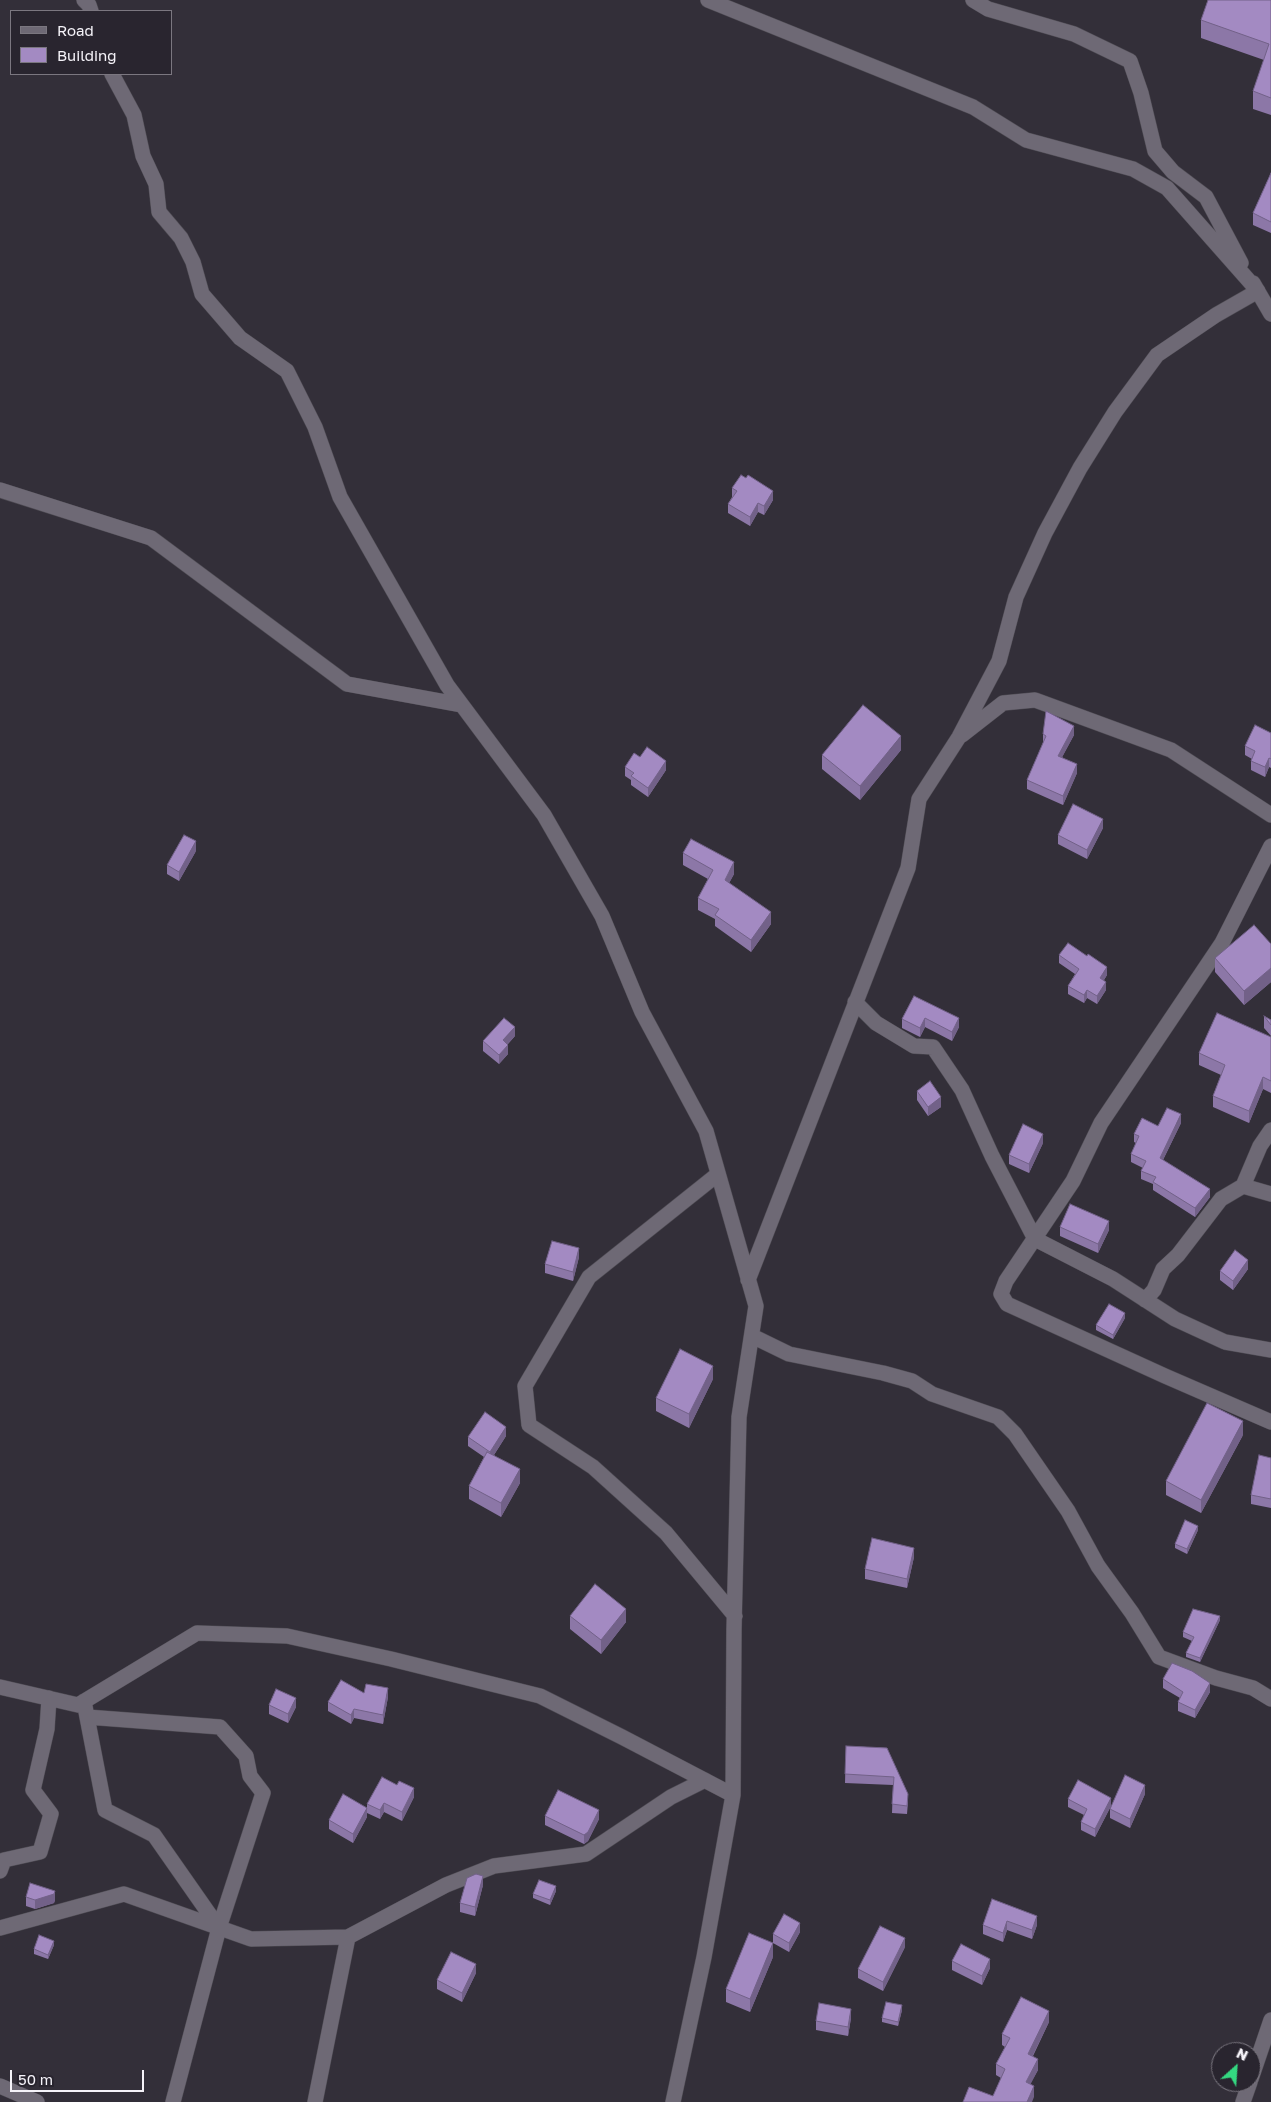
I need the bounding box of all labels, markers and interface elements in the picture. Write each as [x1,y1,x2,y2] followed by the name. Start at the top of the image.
[10,10,172,75] legend
[57,21,94,39] text: Road
[57,46,117,64] text: Building
[1211,2042,1261,2092] north arrow
[1234,2044,1251,2064] text: N
[12,2060,146,2092] scale bar
[18,2070,53,2088] text: 50 m

